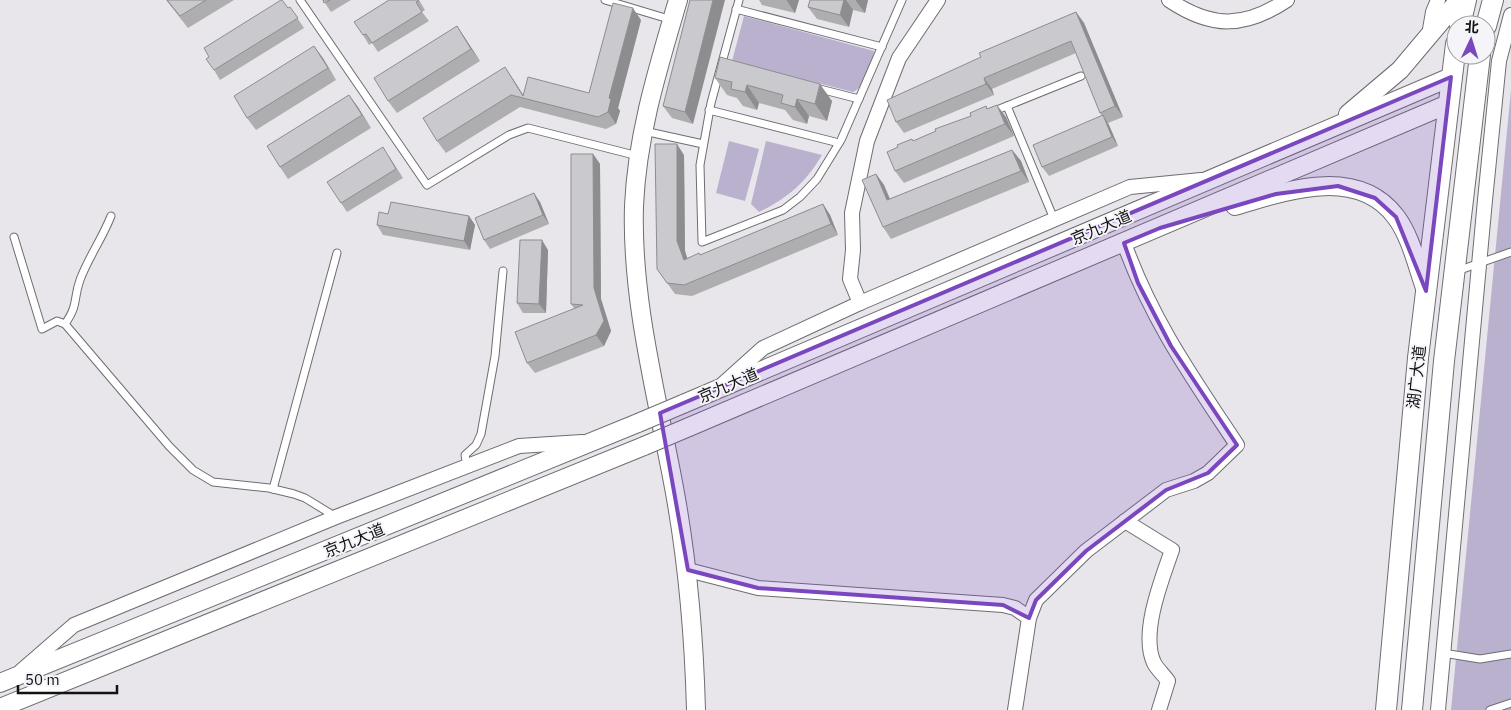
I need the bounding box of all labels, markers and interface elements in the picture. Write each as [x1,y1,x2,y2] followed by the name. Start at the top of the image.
[1446,15,1496,65] north arrow
[1464,18,1480,36] text: 北
[1068,205,1134,249] street label: 京九大道
[1403,344,1429,410] street label: 湖广大道
[695,363,761,407] street label: 京九大道
[321,519,387,561] street label: 京九大道
[18,662,116,694] scale bar
[25,670,60,689] text: 50 m

